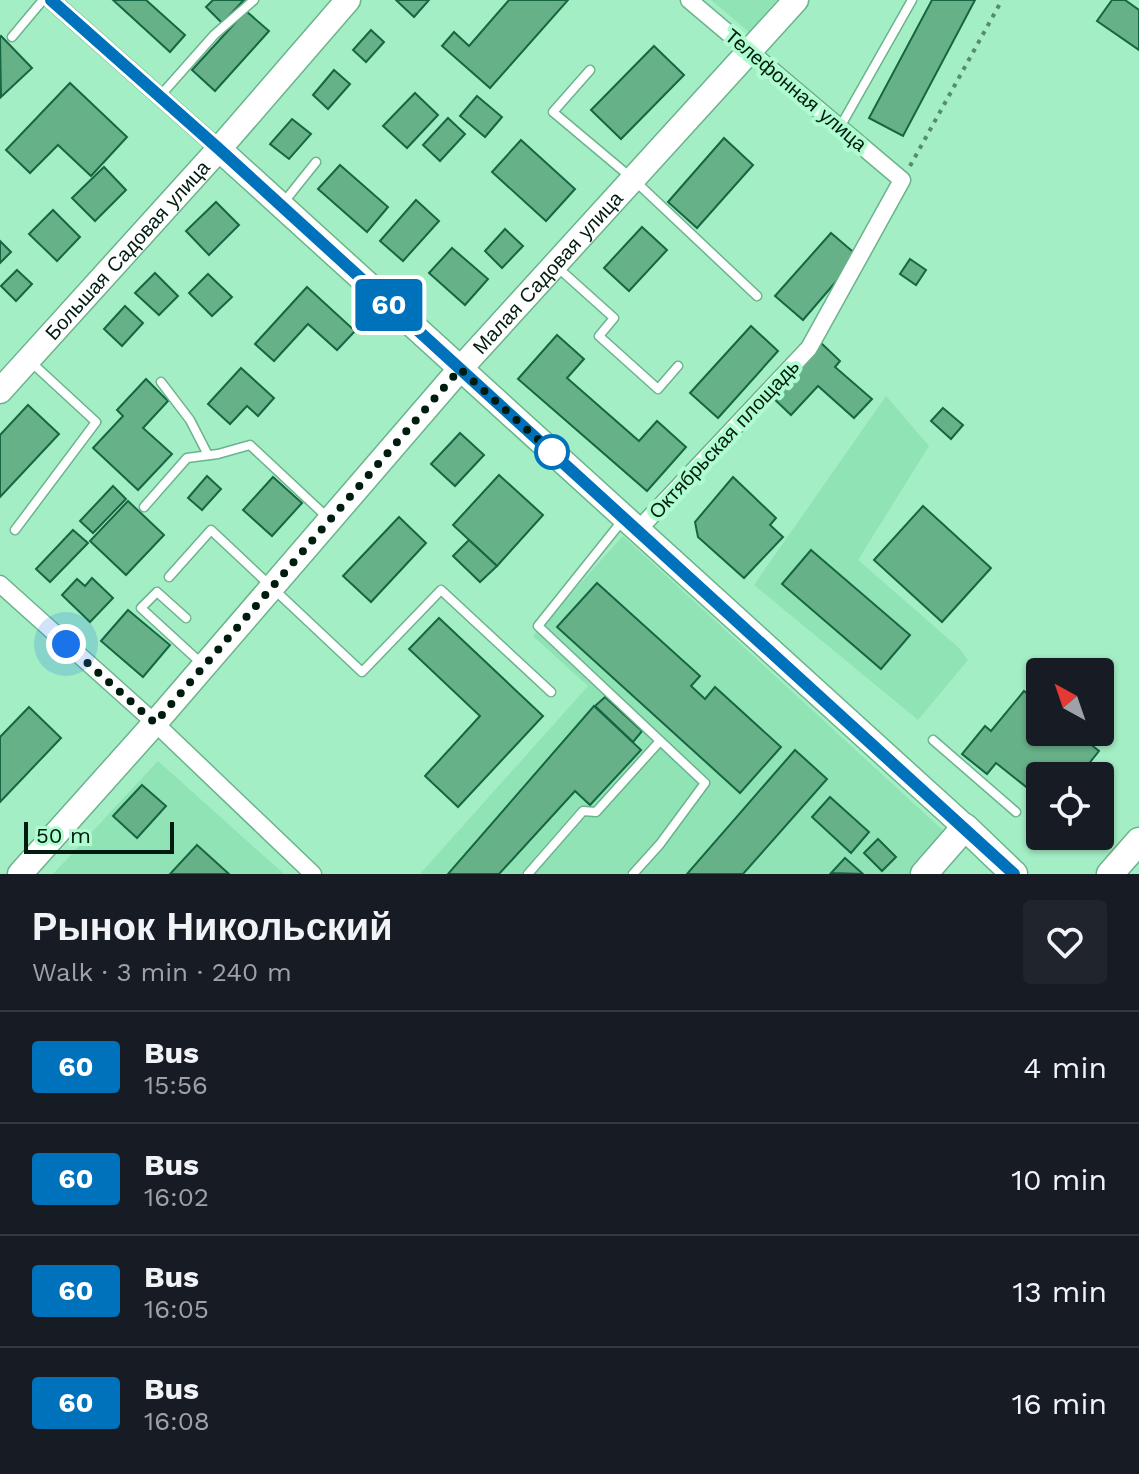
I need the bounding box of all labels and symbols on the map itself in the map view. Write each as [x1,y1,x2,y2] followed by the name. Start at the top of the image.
[720,24,872,157] street label: Телефонная улица
[40,155,215,345] street label: Большая Садовая улица
[468,186,628,359] street label: Малая Садовая улица
[353,279,425,331] line badge: 60
[644,354,804,524] street label: Октябрьская площадь
[535,435,569,469] unlabelled marker
[46,624,86,664] your location
[1026,658,1114,746] north arrow
[24,818,174,854] scale bar

